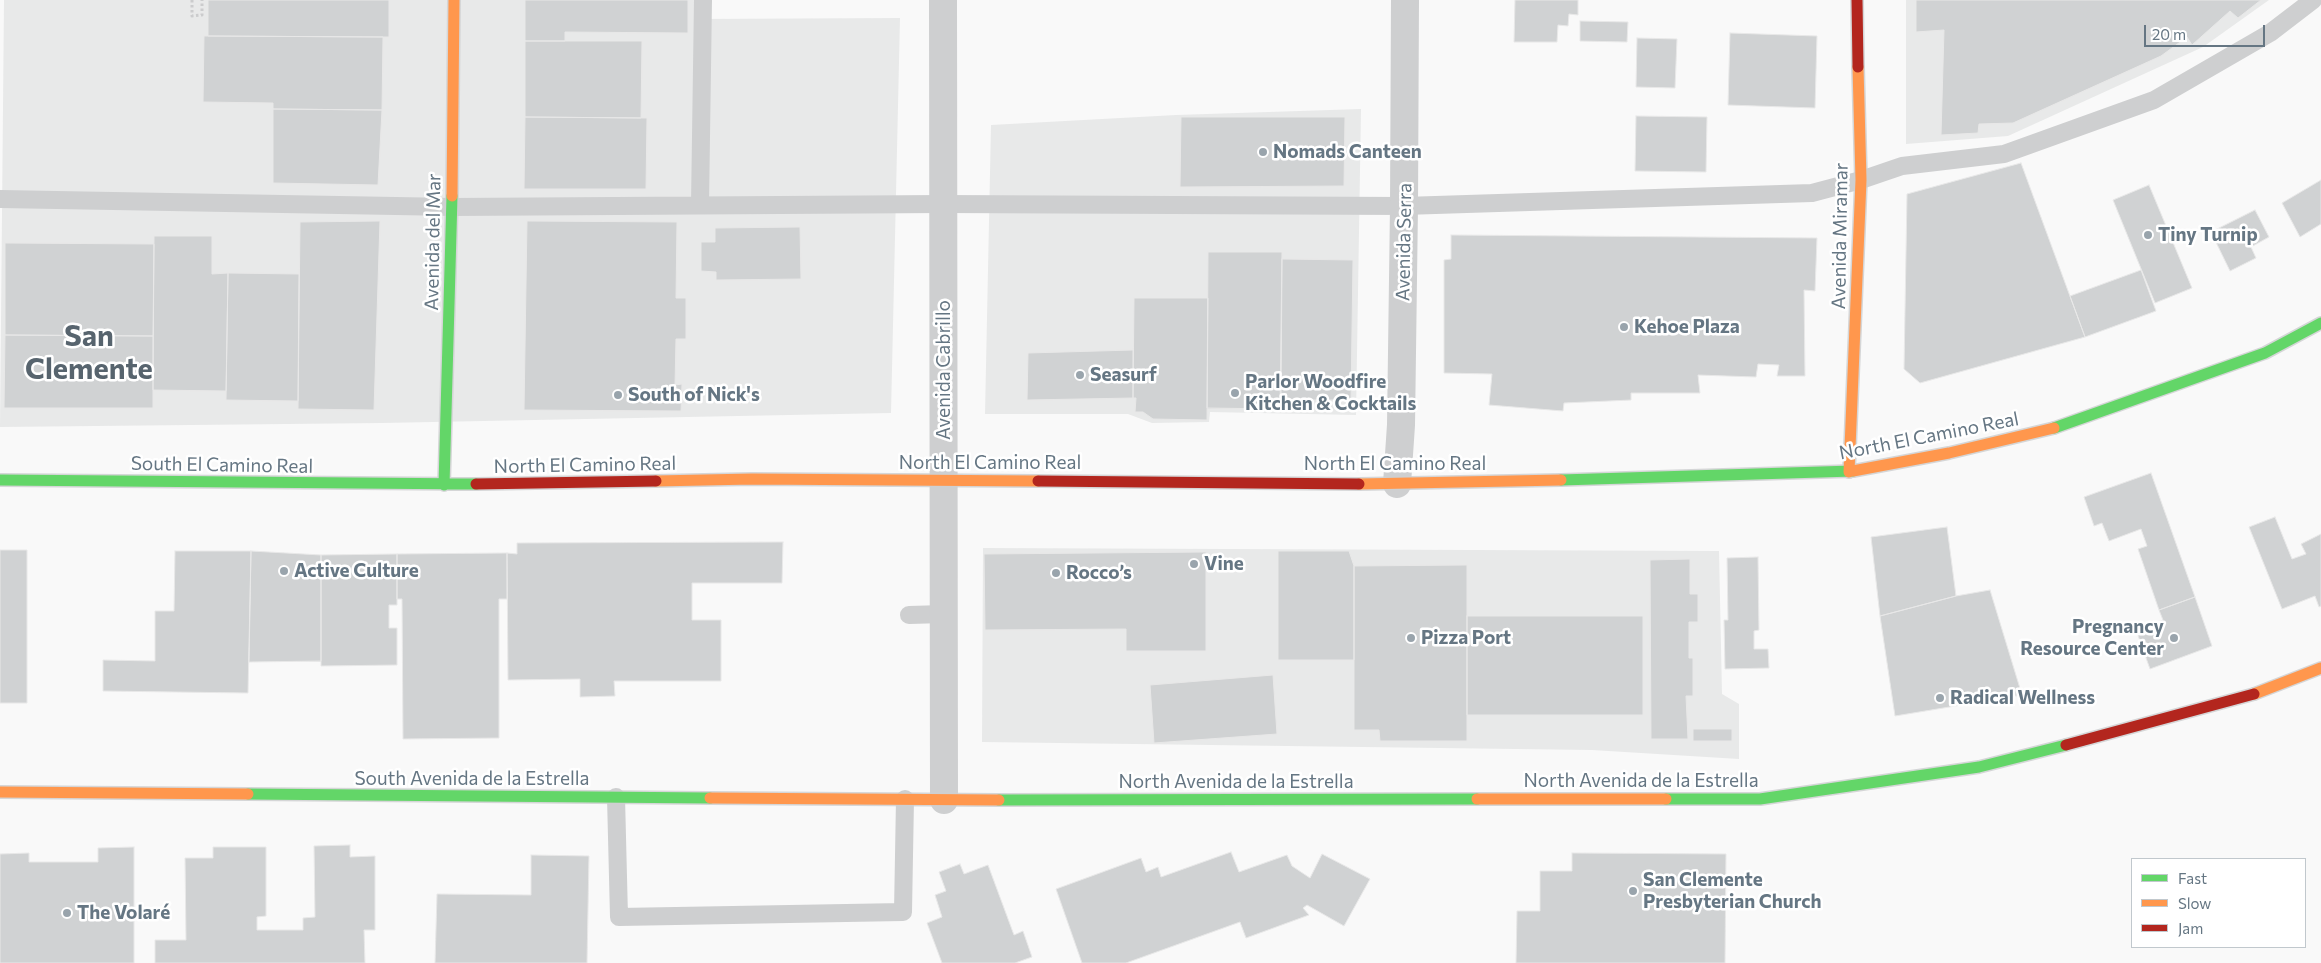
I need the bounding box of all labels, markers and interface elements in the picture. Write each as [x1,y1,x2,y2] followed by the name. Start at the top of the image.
[2146,15,2267,47] scale bar
[2152,25,2186,43] text: 20 m
[1273,141,1422,163] place label: Nomads Canteen
[1257,146,1269,158] marker: Nomads Canteen
[1827,162,1853,310] street label: Avenida Miramar
[420,173,446,311] street label: Avenida del Mar
[1392,183,1416,301] street label: Avenida Serra
[2158,224,2258,246] place label: Tiny Turnip
[2142,229,2154,241] marker: Tiny Turnip
[933,300,955,440] street label: Avenida Cabrillo
[1634,316,1740,338] place label: Kehoe Plaza
[25,319,153,387] district label: San Clemente
[1618,321,1630,333] marker: Kehoe Plaza
[1090,364,1157,386] place label: Seasurf
[1074,369,1086,381] marker: Seasurf
[1245,371,1416,415] place label: Parlor Woodfire Kitchen & Cocktails
[628,384,760,406] place label: South of Nick's
[1229,387,1241,399] marker: Parlor Woodfire Kitchen & Cocktails
[612,389,624,401] marker: South of Nick's
[1837,407,2021,465] street label: North El Camino Real
[131,452,313,478] street label: South El Camino Real
[494,452,676,478] street label: North El Camino Real
[899,452,1081,474] street label: North El Camino Real
[1304,453,1486,475] street label: North El Camino Real
[1204,553,1244,575] place label: Vine
[1188,558,1200,570] marker: Vine
[294,560,419,582] place label: Active Culture
[1066,562,1132,584] place label: Rocco’s
[278,565,290,577] marker: Active Culture
[1050,567,1062,579] marker: Rocco’s
[2020,616,2164,660] place label: Pregnancy Resource Center
[1421,627,1511,649] place label: Pizza Port
[1405,632,1417,644] marker: Pizza Port
[2168,632,2180,644] marker: Pregnancy Resource Center
[1950,687,2095,709] place label: Radical Wellness
[1934,692,1946,704] marker: Radical Wellness
[354,768,590,790] street label: South Avenida de la Estrella
[1523,770,1759,792] street label: North Avenida de la Estrella
[1118,771,1354,793] street label: North Avenida de la Estrella
[2131,858,2306,948] legend
[1643,869,1821,913] place label: San Clemente Presbyterian Church
[2178,869,2207,887] text: Fast
[1627,885,1639,897] marker: San Clemente Presbyterian Church
[2178,894,2211,912] text: Slow
[77,902,170,924] place label: The Volaré
[61,907,73,919] marker: The Volaré
[2178,919,2203,937] text: Jam

